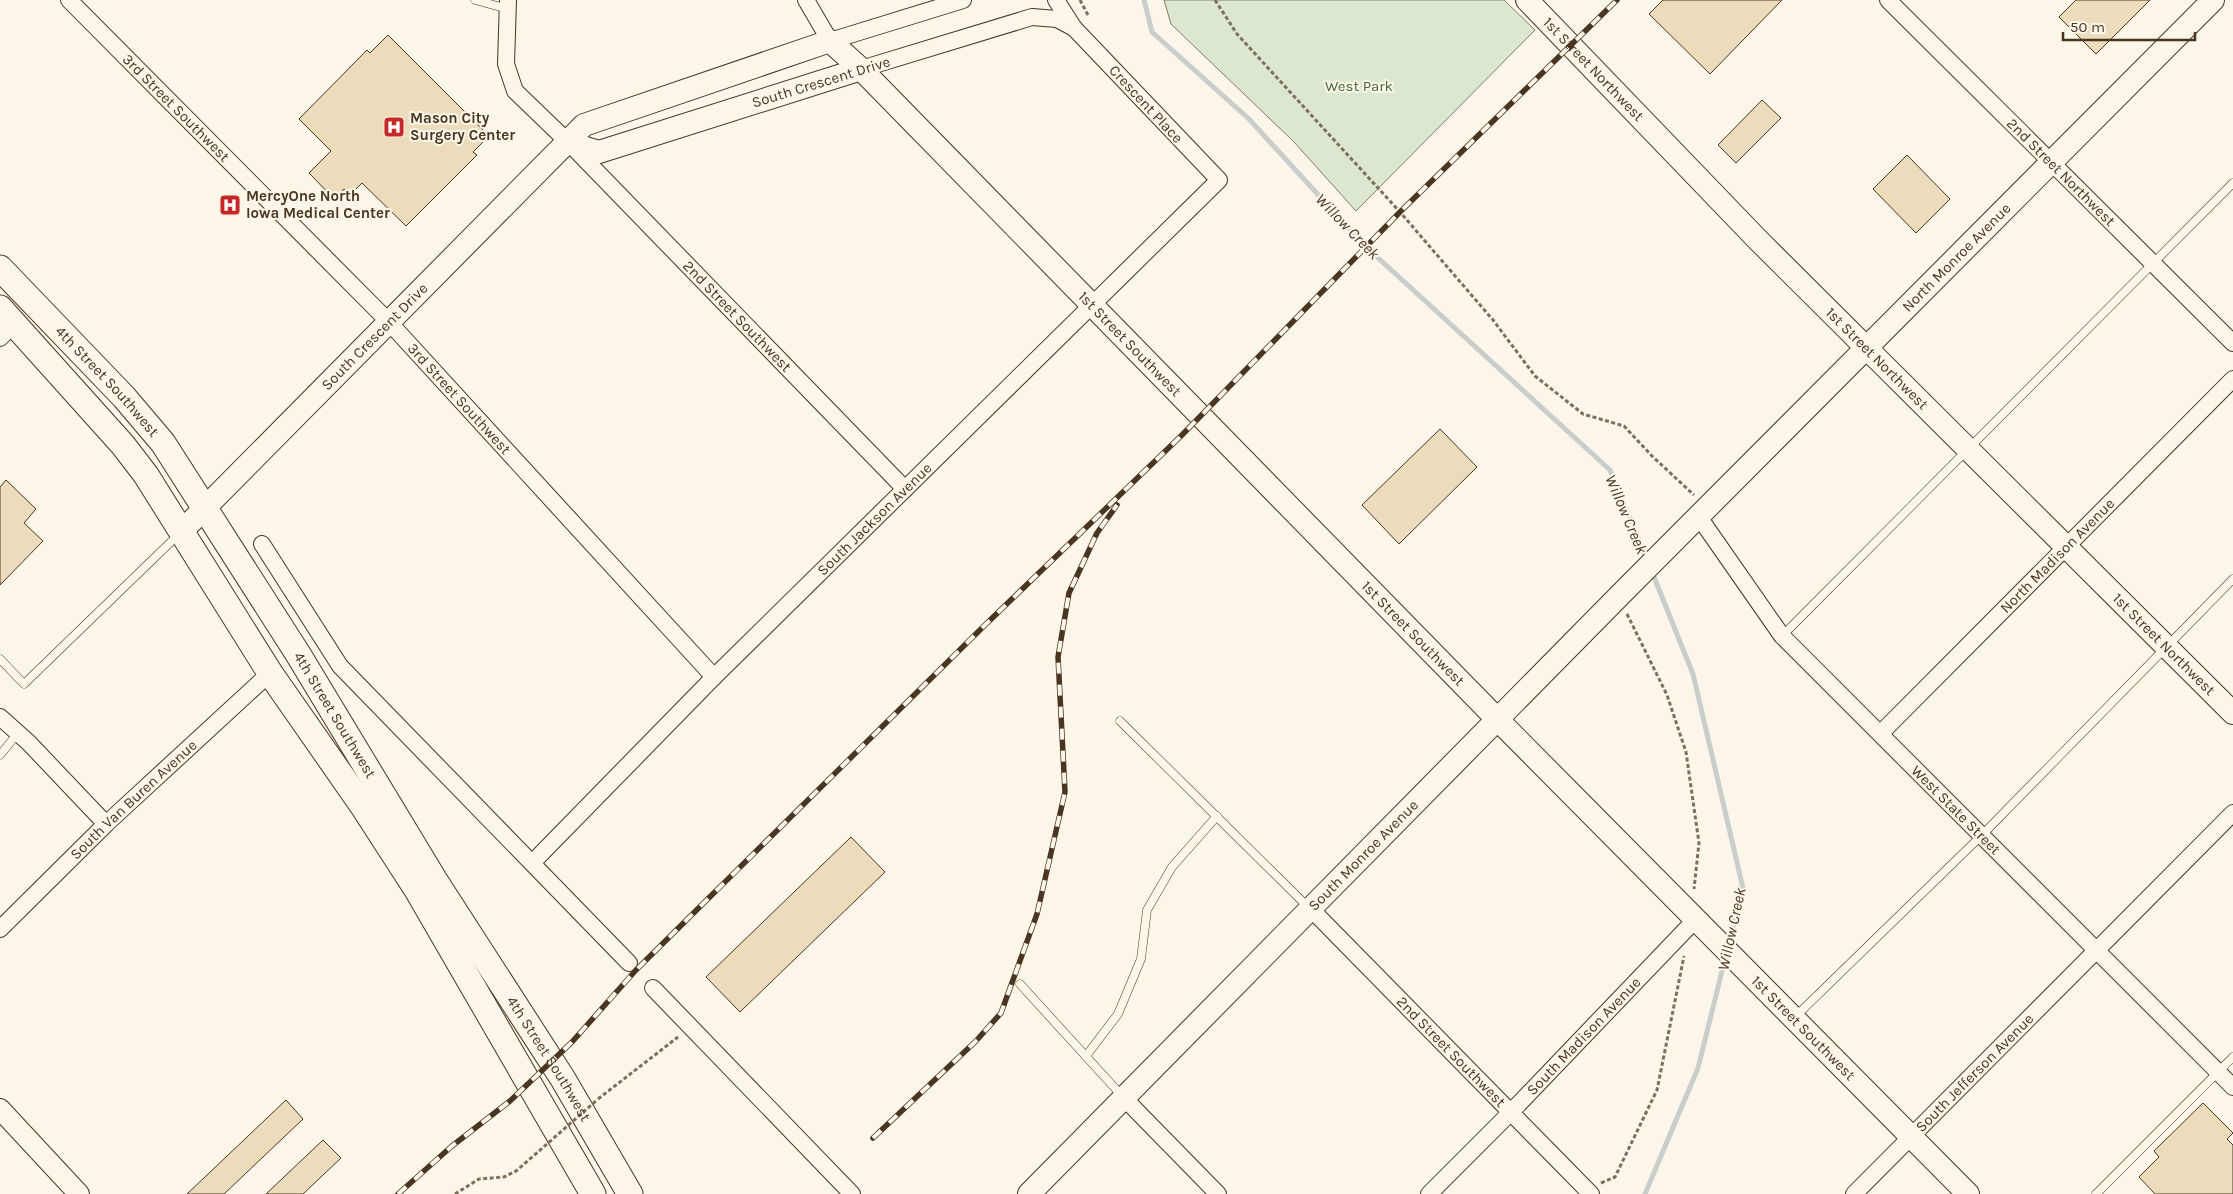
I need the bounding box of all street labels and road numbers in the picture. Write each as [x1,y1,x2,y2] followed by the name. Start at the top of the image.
[1539,13,1648,125] street label: 1st Street Northwest
[119,50,234,166] street label: 3rd Street Southwest
[750,52,892,112] street label: South Crescent Drive
[1105,61,1187,147] street label: Crescent Place
[2003,114,2119,230] street label: 2nd Street Northwest
[1898,199,2014,316] street label: North Monroe Avenue
[679,257,796,376] street label: 2nd Street Southwest
[318,279,431,394] street label: South Crescent Drive
[1075,288,1186,400] street label: 1st Street Southwest
[1822,304,1932,414] street label: 1st Street Northwest
[52,322,163,441] street label: 4th Street Southwest
[404,339,515,458] street label: 3rd Street Southwest
[814,459,935,579] street label: South Jackson Avenue
[1996,495,2118,617] street label: North Madison Avenue
[1358,577,1469,690] street label: 1st Street Southwest
[2109,589,2219,699] street label: 1st Street Northwest
[290,648,380,782] street label: 4th Street Southwest
[66,736,201,863] street label: South Van Buren Avenue
[1908,762,2005,859] street label: West State Street
[1305,796,1422,914] street label: South Monroe Avenue
[1748,972,1859,1084] street label: 1st Street Southwest
[1523,973,1645,1099] street label: South Madison Avenue
[503,993,595,1125] street label: 4th Street Southwest
[1393,993,1510,1111] street label: 2nd Street Southwest
[1912,1010,2037,1136] street label: South Jefferson Avenue

